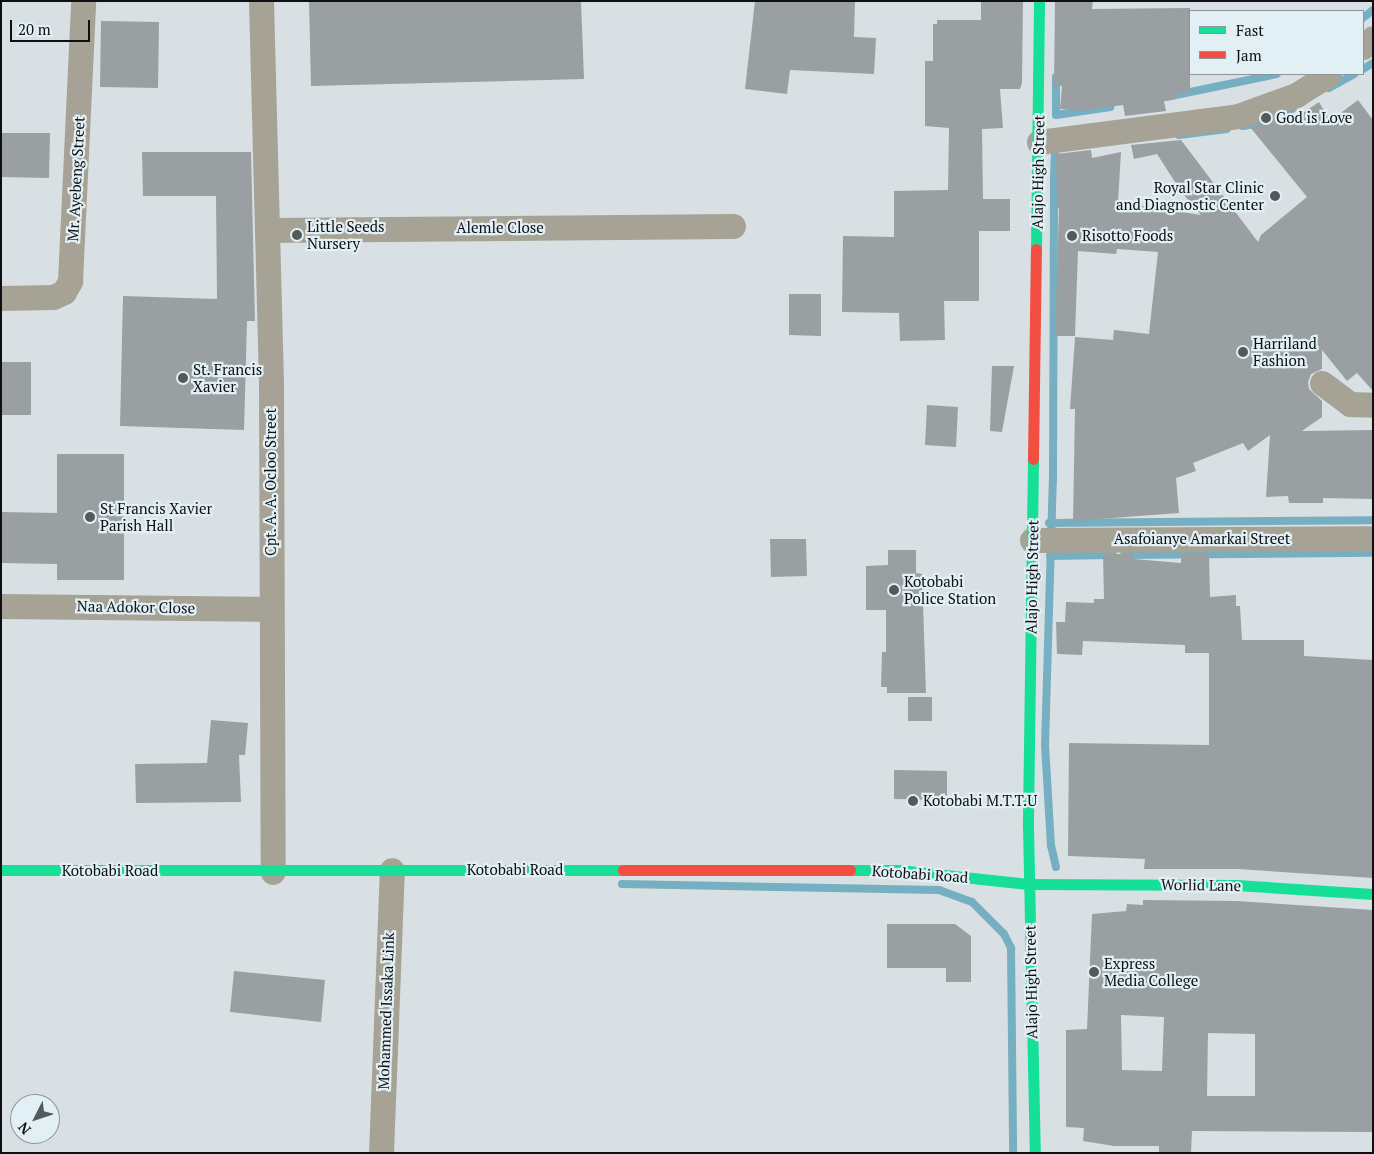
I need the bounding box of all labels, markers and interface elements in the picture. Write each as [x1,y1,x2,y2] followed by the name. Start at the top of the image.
[12,10,92,42] scale bar
[1189,10,1364,75] legend
[18,19,51,39] text: 20 m
[1236,20,1264,40] text: Fast
[1236,45,1262,65] text: Jam
[1276,109,1352,127] place label: God is Love
[1260,112,1272,124] marker: God is Love
[1028,115,1048,229] street label: Alajo High Street
[64,116,88,242] street label: Mr. Ayebeng Street
[1116,178,1264,213] place label: Royal Star Clinic and Diagnostic Center
[1268,189,1282,203] marker: Royal Star Clinic and Diagnostic Center
[307,217,385,252] place label: Little Seeds Nursery
[456,219,544,237] street label: Alemle Close
[1082,227,1173,245] place label: Risotto Foods
[291,229,303,241] marker: Little Seeds Nursery
[1066,230,1078,242] marker: Risotto Foods
[1253,334,1317,369] place label: Harriland Fashion
[1237,346,1249,358] marker: Harriland Fashion
[193,360,263,395] place label: St. Francis Xavier
[177,372,189,384] marker: St. Francis Xavier
[262,407,280,557] street label: Cpt. A. A. Ocloo Street
[100,499,212,534] place label: St Francis Xavier Parish Hall
[84,511,96,523] marker: St Francis Xavier Parish Hall
[1022,520,1042,634] street label: Alajo High Street
[1114,530,1290,548] street label: Asafoianye Amarkai Street
[904,572,996,607] place label: Kotobabi Police Station
[888,584,900,596] marker: Kotobabi Police Station
[77,597,195,617] street label: Naa Adokor Close
[923,792,1037,810] place label: Kotobabi M.T.T.U
[907,795,919,807] marker: Kotobabi M.T.T.U
[467,861,563,879] street label: Kotobabi Road
[62,862,158,880] street label: Kotobabi Road
[871,862,969,886] street label: Kotobabi Road
[1161,875,1241,895] street label: Worlid Lane
[1021,925,1041,1039] street label: Alajo High Street
[374,932,398,1090] street label: Mohammed Issaka Link
[1104,954,1198,989] place label: Express Media College
[1088,966,1100,978] marker: Express Media College
[10,1094,60,1144] north arrow
[13,1118,35,1139] text: N

